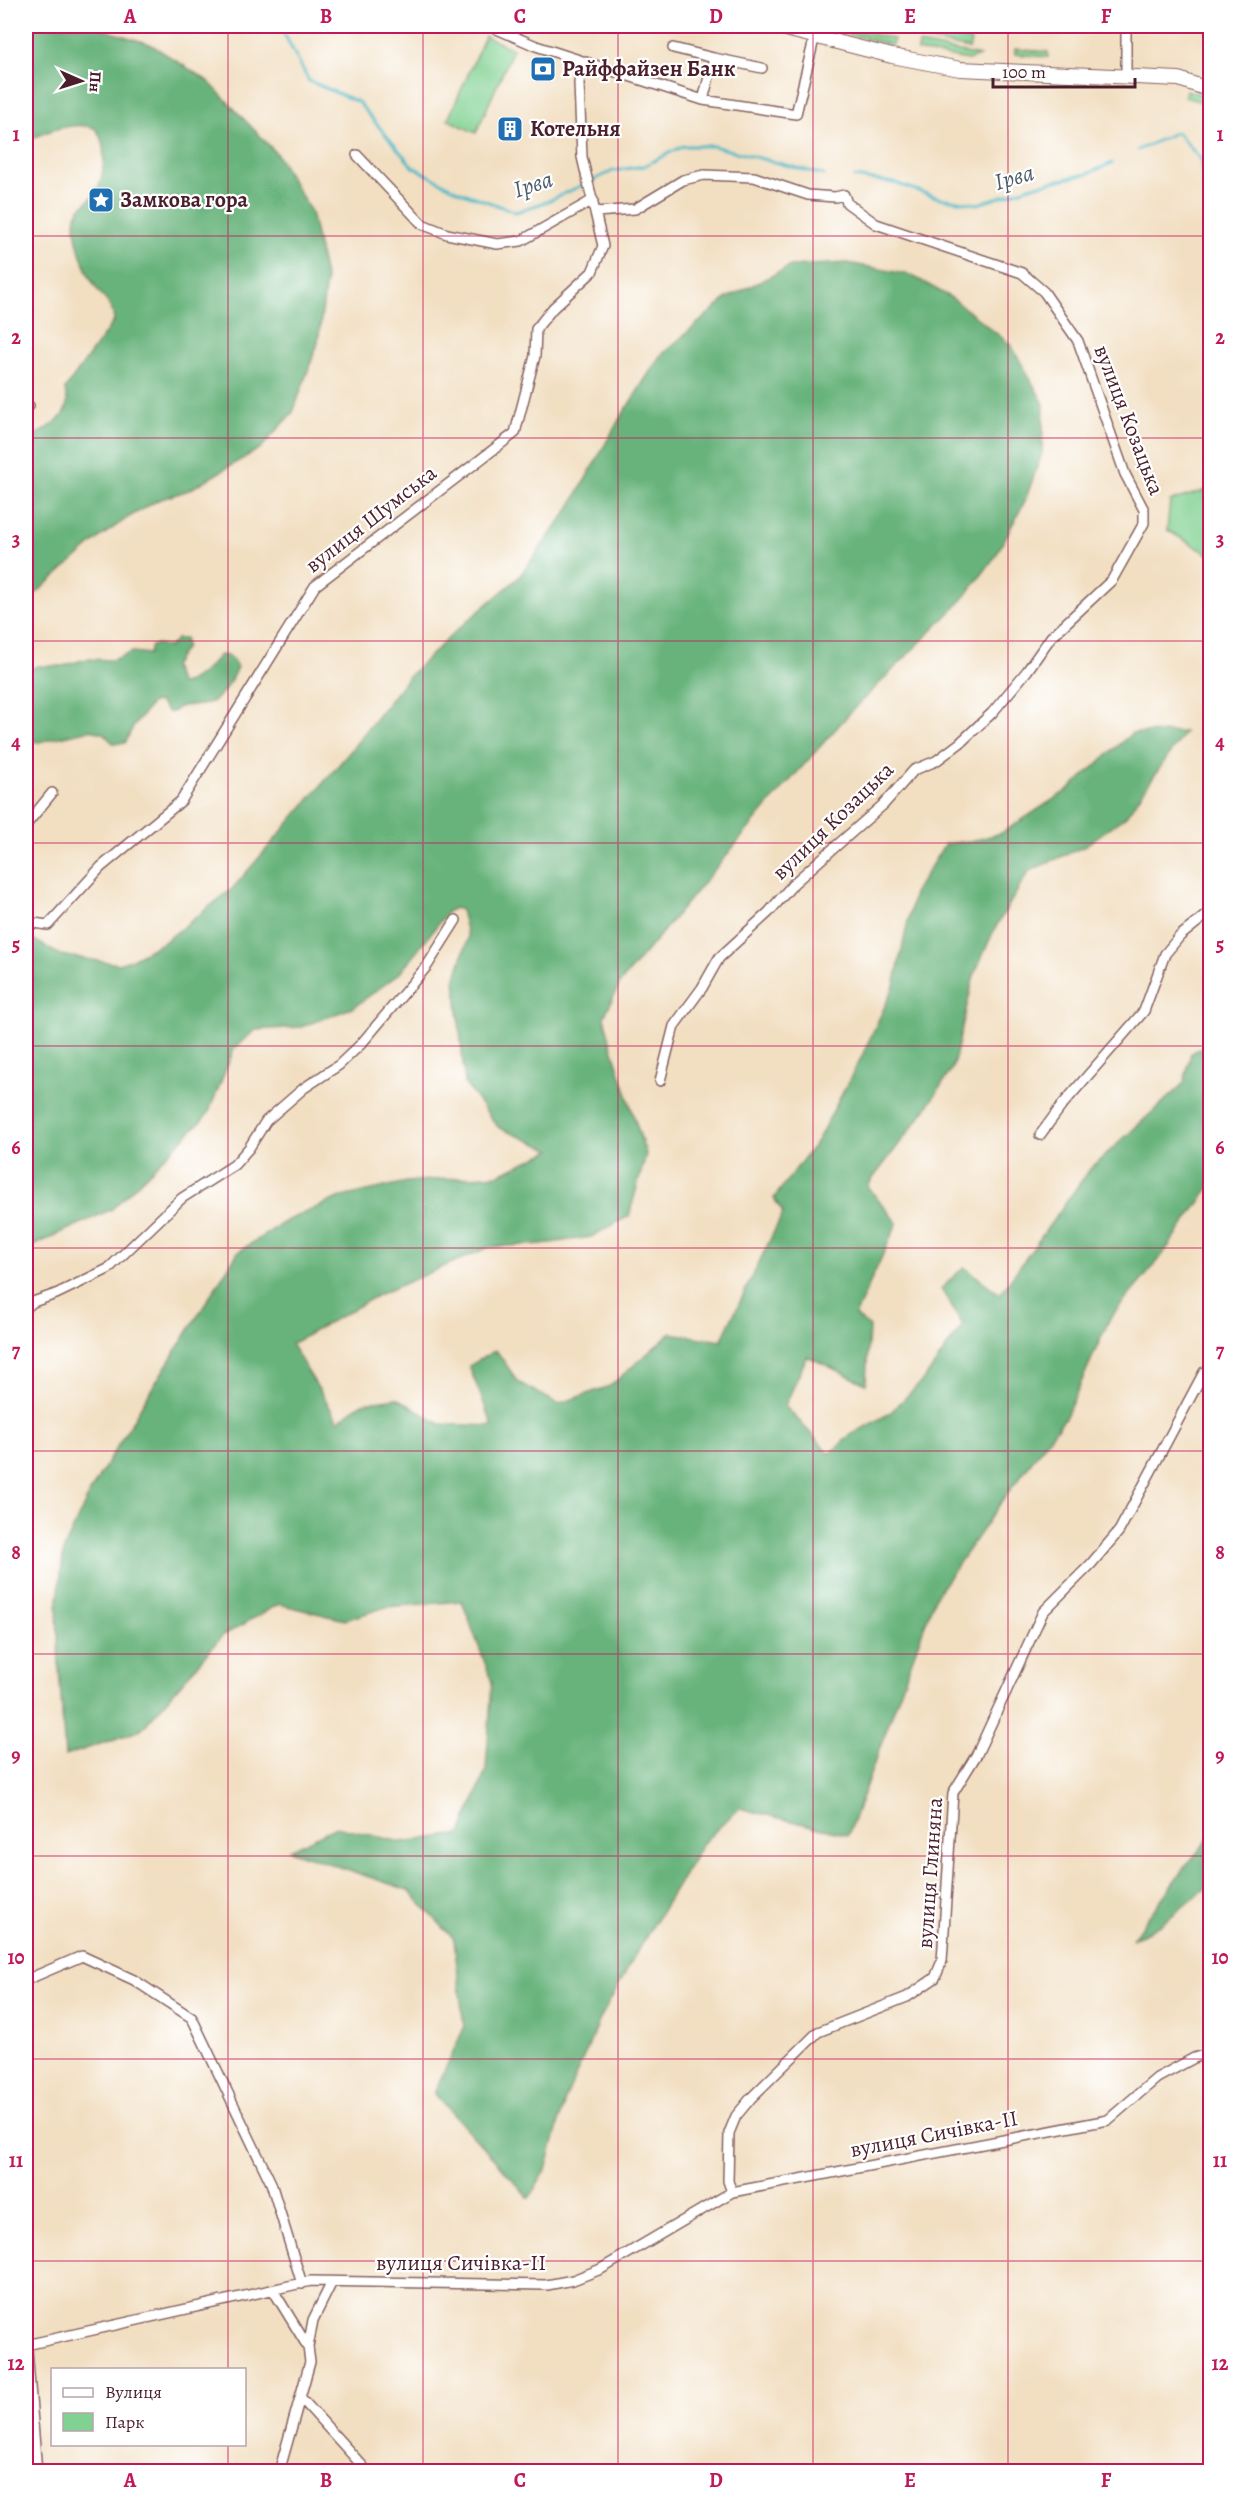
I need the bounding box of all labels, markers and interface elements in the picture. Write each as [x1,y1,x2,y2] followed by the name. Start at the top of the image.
[123,3,137,30] text: A
[320,3,332,30] text: B
[514,3,526,30] text: C
[709,3,723,30] text: D
[904,3,916,30] text: E
[1101,3,1112,30] text: F
[51,51,111,111] north arrow
[993,51,1136,89] scale bar
[528,54,558,84] bank icon: Райффайзен Банк
[562,54,736,84] place label: Райффайзен Банк
[1002,60,1046,84] text: 100 m
[83,71,107,93] text: Пн
[495,114,525,144] building icon: Котельня
[530,114,621,144] place label: Котельня
[12,121,20,148] text: 1
[1216,121,1224,148] text: 1
[990,156,1038,198] water label: Ірва
[509,163,557,205] water label: Ірва
[86,185,116,215] place icon: Замкова гора
[120,185,249,215] place label: Замкова гора
[11,324,21,351] text: 2
[1215,324,1225,351] text: 2
[1087,341,1172,500] street label: вулиця Козацька
[299,458,444,580] street label: вулиця Шумська
[12,526,20,553] text: 3
[1216,526,1224,553] text: 3
[11,729,21,756] text: 4
[1215,729,1225,756] text: 4
[766,755,901,887] street label: вулиця Козацька
[12,931,20,958] text: 5
[1216,931,1224,958] text: 5
[11,1134,21,1161] text: 6
[1215,1134,1225,1161] text: 6
[12,1337,21,1364] text: 7
[1216,1337,1225,1364] text: 7
[11,1539,21,1566] text: 8
[1215,1539,1225,1566] text: 8
[11,1742,21,1769] text: 9
[1215,1742,1225,1769] text: 9
[910,1796,950,1950] street label: вулиця Глиняна
[7,1944,25,1971] text: 10
[1211,1944,1229,1971] text: 10
[848,2103,1020,2165] street label: вулиця Сичівка-II
[9,2147,23,2174] text: 11
[1213,2147,1227,2174] text: 11
[376,2248,546,2278] street label: вулиця Сичівка-II
[8,2350,25,2377] text: 12
[1212,2350,1229,2377] text: 12
[51,2368,246,2446] legend
[105,2380,162,2404] text: Вулиця
[105,2410,145,2434] text: Парк
[123,2467,137,2494] text: A
[320,2467,332,2494] text: B
[514,2467,526,2494] text: C
[709,2467,723,2494] text: D
[904,2467,916,2494] text: E
[1101,2467,1112,2494] text: F

